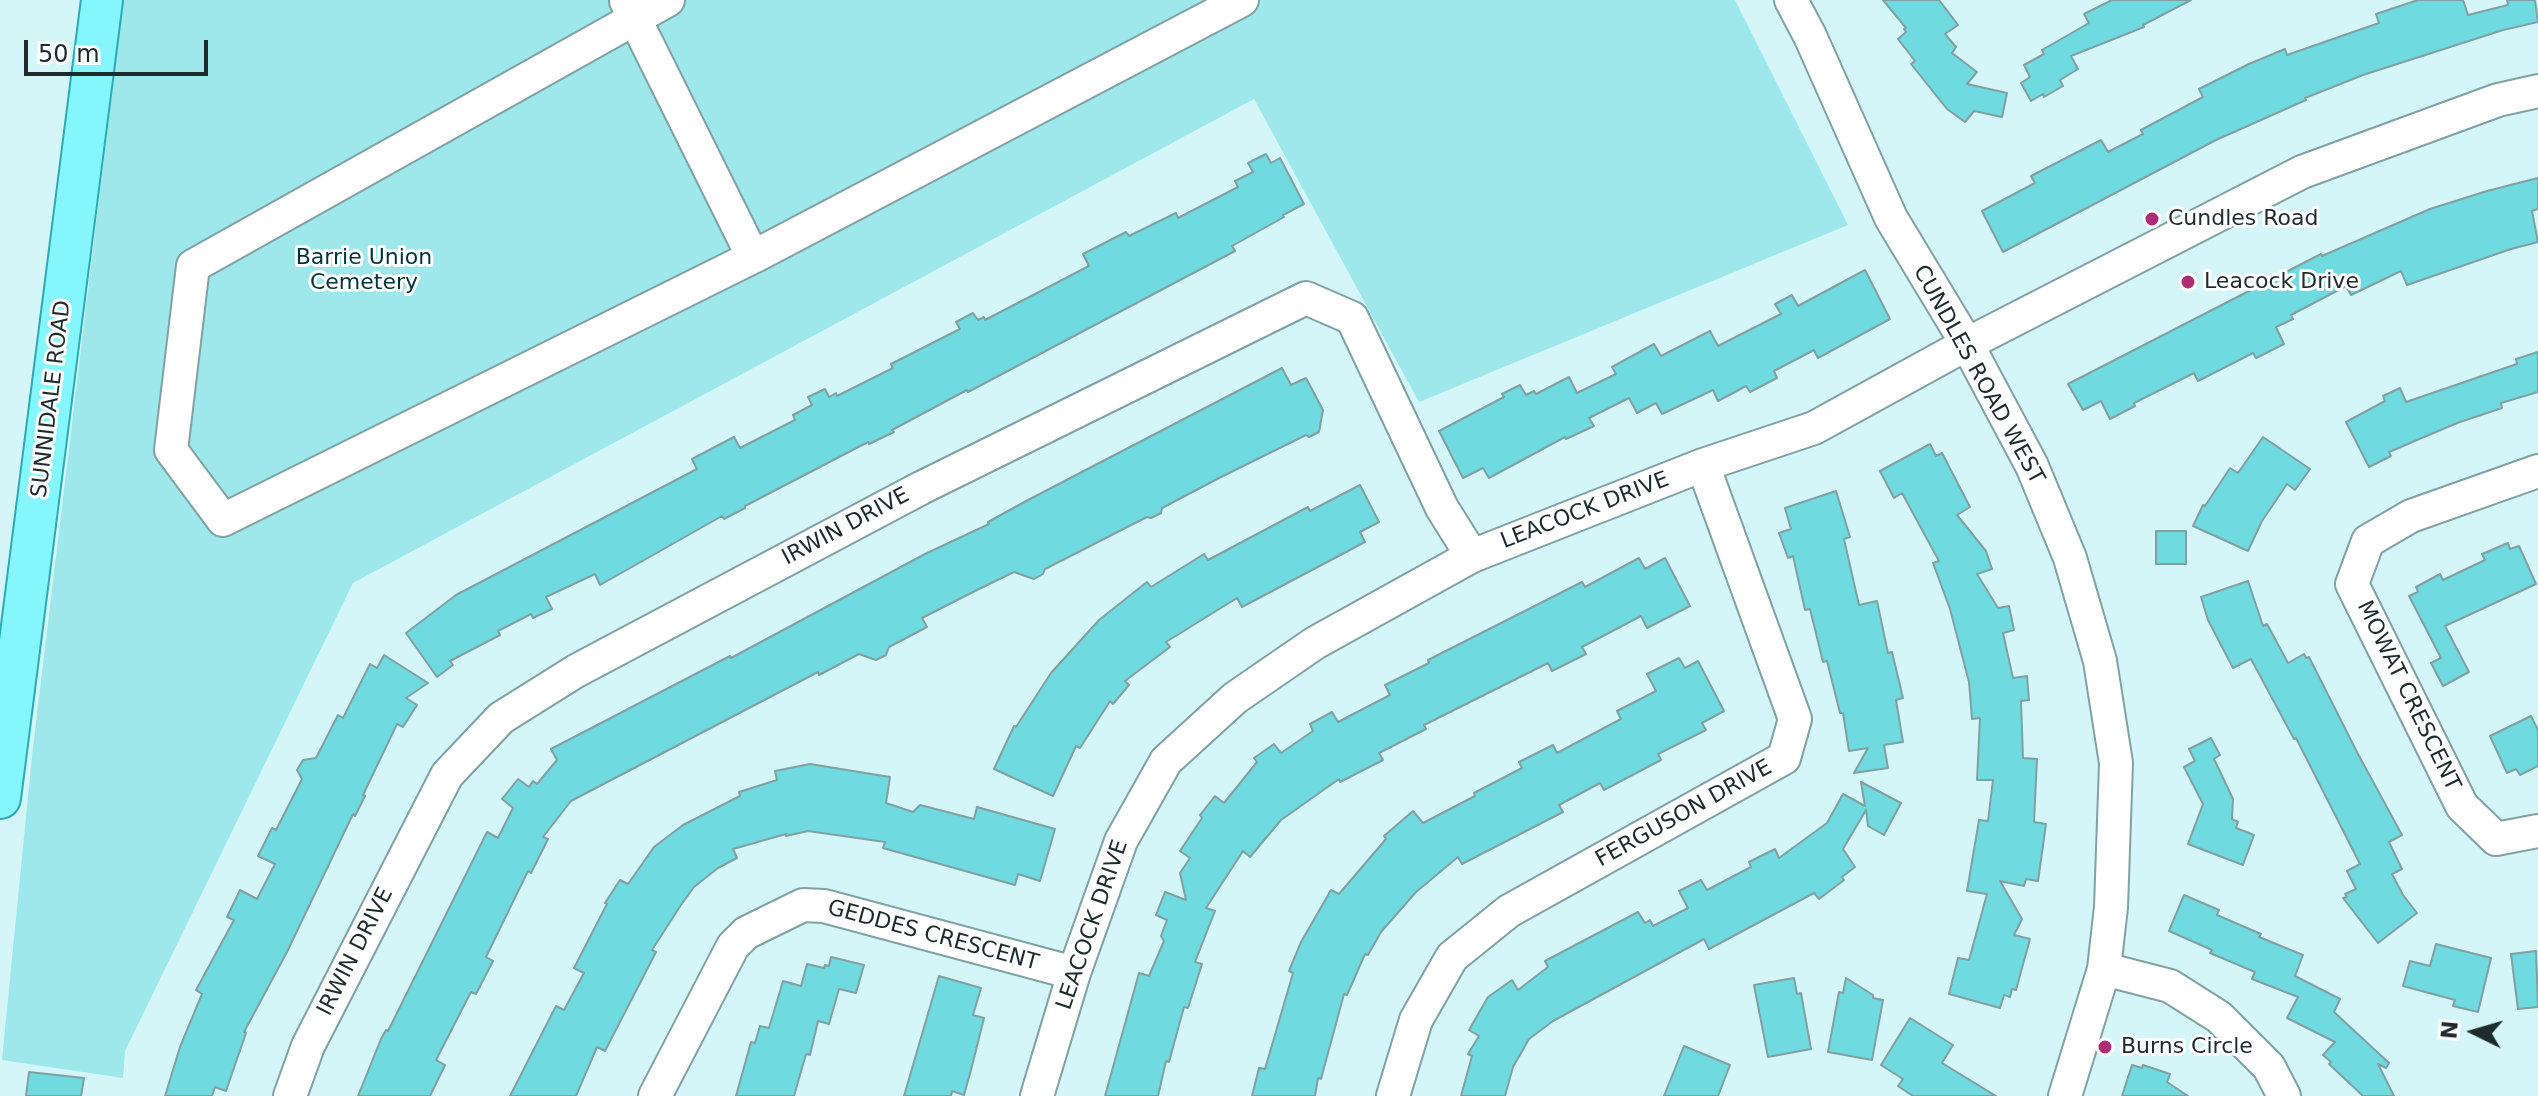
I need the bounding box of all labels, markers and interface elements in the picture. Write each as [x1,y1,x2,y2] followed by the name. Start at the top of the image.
[28,24,212,74] scale bar
[38,40,100,68] text: 50 m
[2168,206,2319,232] place label: Cundles Road
[2143,210,2161,228] marker: Cundles Road
[296,245,432,296] park label: Barrie Union Cemetery
[1907,261,2049,489] street label: CUNDLES ROAD WEST
[2204,269,2359,295] place label: Leacock Drive
[2179,273,2197,291] marker: Leacock Drive
[27,299,77,499] street label: SUNNIDALE ROAD
[1497,467,1673,555] street label: LEACOCK DRIVE
[778,482,914,572] street label: IRWIN DRIVE
[2350,597,2466,795] street label: MOWAT CRESCENT
[1591,755,1777,873] street label: FERGUSON DRIVE
[1052,837,1134,1013] street label: LEACOCK DRIVE
[312,884,400,1020] street label: IRWIN DRIVE
[825,895,1041,977] street label: GEDDES CRESCENT
[2434,992,2514,1072] north arrow
[2436,1020,2463,1040] text: N
[2121,1034,2253,1060] place label: Burns Circle
[2096,1038,2114,1056] marker: Burns Circle

